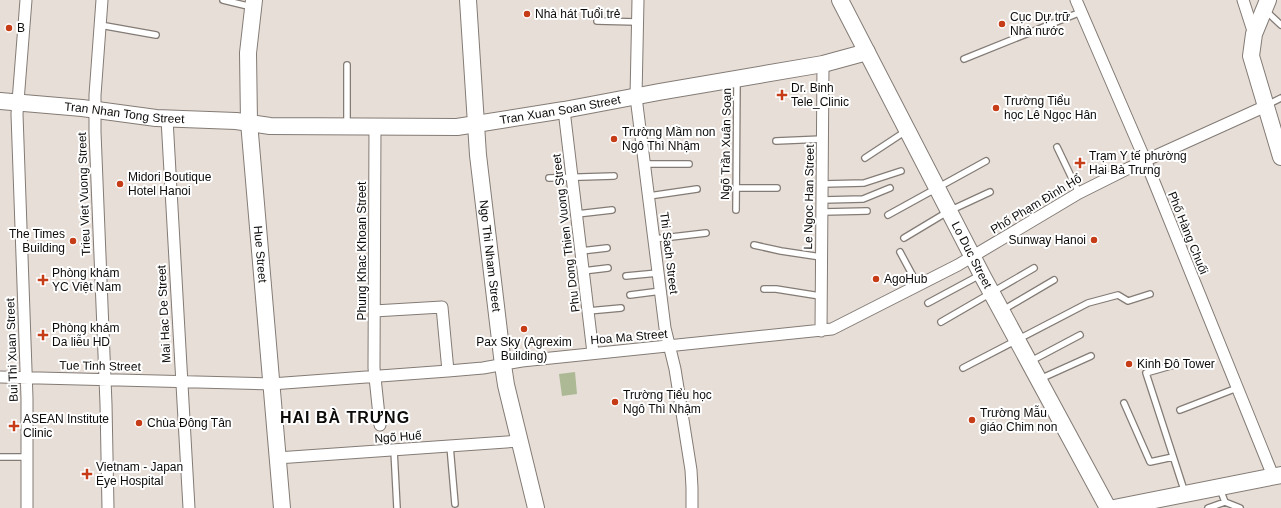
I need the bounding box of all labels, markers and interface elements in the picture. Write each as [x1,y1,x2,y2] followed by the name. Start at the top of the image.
[535,7,621,21] place label: Nhà hát Tuổi trẻ
[522,9,532,19] marker: Nhà hát Tuổi trẻ
[1010,10,1070,38] place label: Cục Dự trữ Nhà nước
[997,19,1007,29] marker: Cục Dự trữ Nhà nước
[17,21,25,35] place label: B
[4,23,14,33] marker: B
[791,81,849,109] place label: Dr. Binh Tele_Clinic
[718,88,734,200] street label: Ngõ Trần Xuân Soạn
[776,89,788,101] marker: Dr. Binh Tele_Clinic
[499,92,622,127] street label: Tran Xuan Soan Street
[1004,94,1097,122] place label: Trường Tiểu học Lê Ngọc Hân
[64,100,185,126] street label: Tran Nhan Tong Street
[991,103,1001,113] marker: Trường Tiểu học Lê Ngọc Hân
[622,125,716,153] place label: Trường Mầm non Ngô Thì Nhậm
[75,131,93,256] street label: Trieu Viet Vuong Street
[609,134,619,144] marker: Trường Mầm non Ngô Thì Nhậm
[801,144,817,250] street label: Le Ngoc Han Street
[1089,149,1187,177] place label: Trạm Y tế phường Hai Bà Trưng
[549,152,583,313] street label: Phu Dong Thien Vuong Street
[1074,157,1086,169] marker: Trạm Y tế phường Hai Bà Trưng
[128,170,212,198] place label: Midori Boutique Hotel Hanoi
[988,171,1084,237] street label: Phố Phạm Đình Hổ
[115,179,125,189] marker: Midori Boutique Hotel Hanoi
[355,181,369,320] street label: Phung Khac Khoan Street
[1165,190,1211,276] street label: Phố Hàng Chuối
[476,199,504,313] street label: Ngo Thi Nham Street
[657,211,681,296] street label: Thi Sach Street
[949,219,995,291] street label: Lo Duc Street
[251,225,270,284] street label: Hue Street
[9,227,65,255] place label: The Times Building
[1009,233,1086,247] place label: Sunway Hanoi
[1089,235,1099,245] marker: Sunway Hanoi
[68,236,78,246] marker: The Times Building
[154,264,174,363] street label: Mai Hac De Street
[52,266,121,294] place label: Phòng khám YC Việt Nam
[884,272,928,286] place label: AgoHub
[37,274,49,286] marker: Phòng khám YC Việt Nam
[871,274,881,284] marker: AgoHub
[3,297,21,402] street label: Bui Thi Xuan Street
[52,321,119,349] place label: Phòng khám Da liễu HD
[519,324,529,334] marker: Pax Sky (Agrexim Building)
[590,327,669,347] street label: Hoa Ma Street
[37,329,49,341] marker: Phòng khám Da liễu HD
[476,335,572,363] place label: Pax Sky (Agrexim Building)
[1137,357,1215,371] place label: Kinh Đô Tower
[59,358,142,374] street label: Tue Tinh Street
[1124,359,1134,369] marker: Kinh Đô Tower
[623,388,712,416] place label: Trường Tiểu học Ngô Thì Nhậm
[610,397,620,407] marker: Trường Tiểu học Ngô Thì Nhậm
[980,405,1057,434] place label: Trường Mẫu giáo Chim non
[280,408,410,426] district label: HAI BÀ TRƯNG
[23,412,109,440] place label: ASEAN Institute Clinic
[967,415,977,425] marker: Trường Mẫu giáo Chim non
[147,416,232,430] place label: Chùa Đông Tân
[134,418,144,428] marker: Chùa Đông Tân
[8,420,20,432] marker: ASEAN Institute Clinic
[374,428,422,446] street label: Ngõ Huế
[96,460,183,488] place label: Vietnam - Japan Eye Hospital
[81,468,93,480] marker: Vietnam - Japan Eye Hospital

